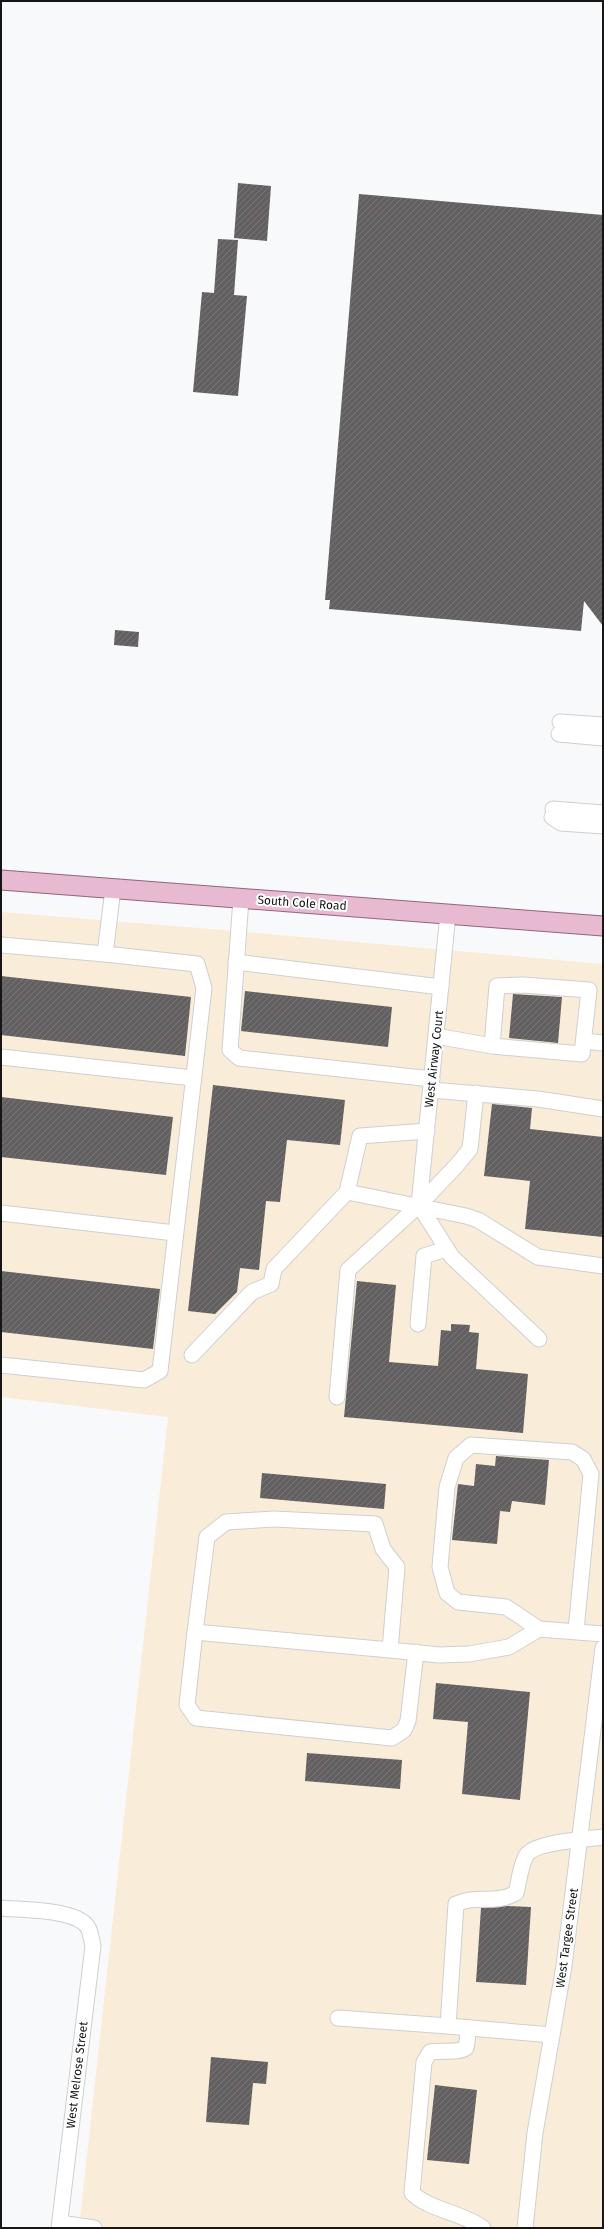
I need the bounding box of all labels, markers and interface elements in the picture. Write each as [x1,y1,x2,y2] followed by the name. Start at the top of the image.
[257,893,347,913] street label: South Cole Road
[422,1009,446,1108] street label: West Airway Court
[553,1886,581,1989] street label: West Targee Street
[63,2020,91,2129] street label: West Melrose Street

